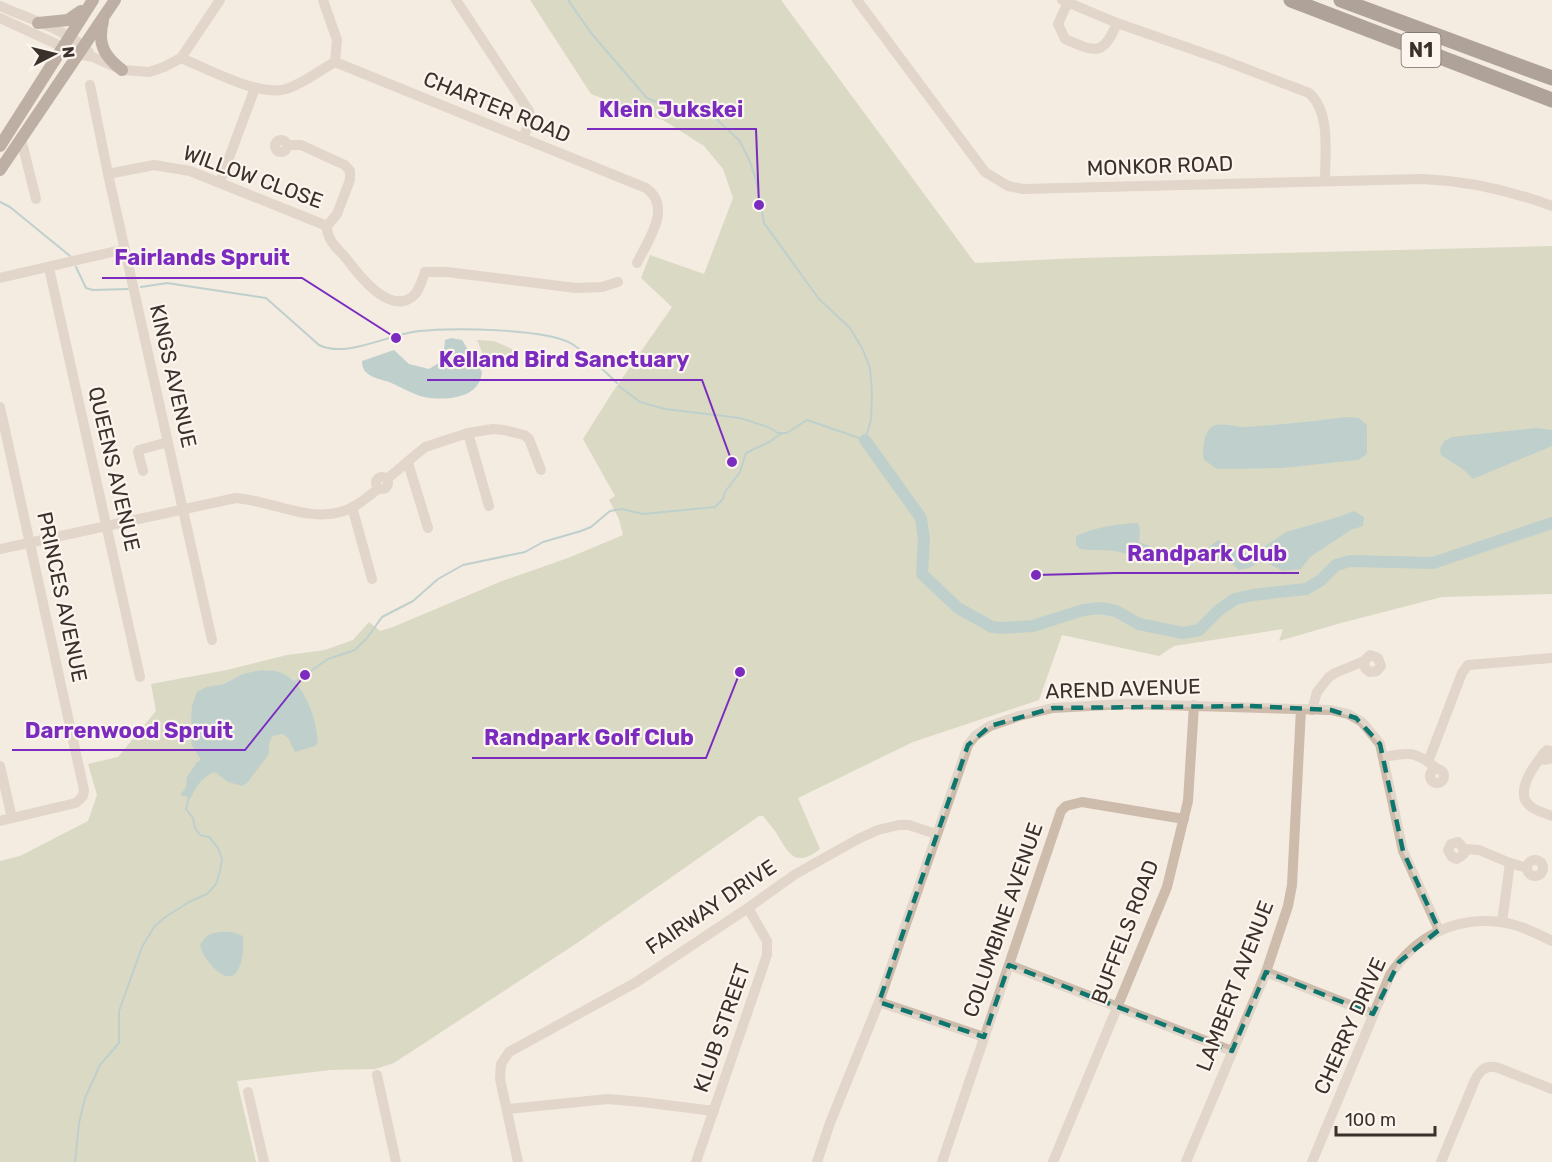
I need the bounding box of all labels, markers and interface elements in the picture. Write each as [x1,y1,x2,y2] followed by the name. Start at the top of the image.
[24,24,84,84] north arrow
[1402,33,1440,67] road number: N1
[58,45,79,59] text: N
[420,66,574,147] street label: CHARTER ROAD
[587,89,756,129] callout: Klein Jukskei
[599,96,743,123] text: Klein Jukskei
[180,140,327,213] street label: WILLOW CLOSE
[1086,150,1234,181] street label: MONKOR ROAD
[102,238,302,278] callout: Fairlands Spruit
[114,244,290,271] text: Fairlands Spruit
[145,302,202,450] street label: KINGS AVENUE
[427,340,702,380] callout: Kelland Bird Sanctuary
[439,346,689,373] text: Kelland Bird Sanctuary
[83,384,146,554] street label: QUEENS AVENUE
[32,509,93,684] street label: PRINCES AVENUE
[1115,533,1299,573] callout: Randpark Club
[1127,540,1287,567] text: Randpark Club
[1045,673,1201,704] street label: AREND AVENUE
[12,710,245,750] callout: Darrenwood Spruit
[25,717,233,744] text: Darrenwood Spruit
[472,718,706,758] callout: Randpark Golf Club
[484,724,694,751] text: Randpark Golf Club
[957,819,1048,1020] street label: COLUMBINE AVENUE
[641,854,781,959] street label: FAIRWAY DRIVE
[1086,856,1163,1007] street label: BUFFELS ROAD
[1190,897,1279,1075] street label: LAMBERT AVENUE
[1308,953,1391,1098] street label: CHERRY DRIVE
[688,960,755,1095] street label: KLUB STREET
[1336,1099,1435,1137] scale bar
[1345,1109,1396,1131] text: 100 m

